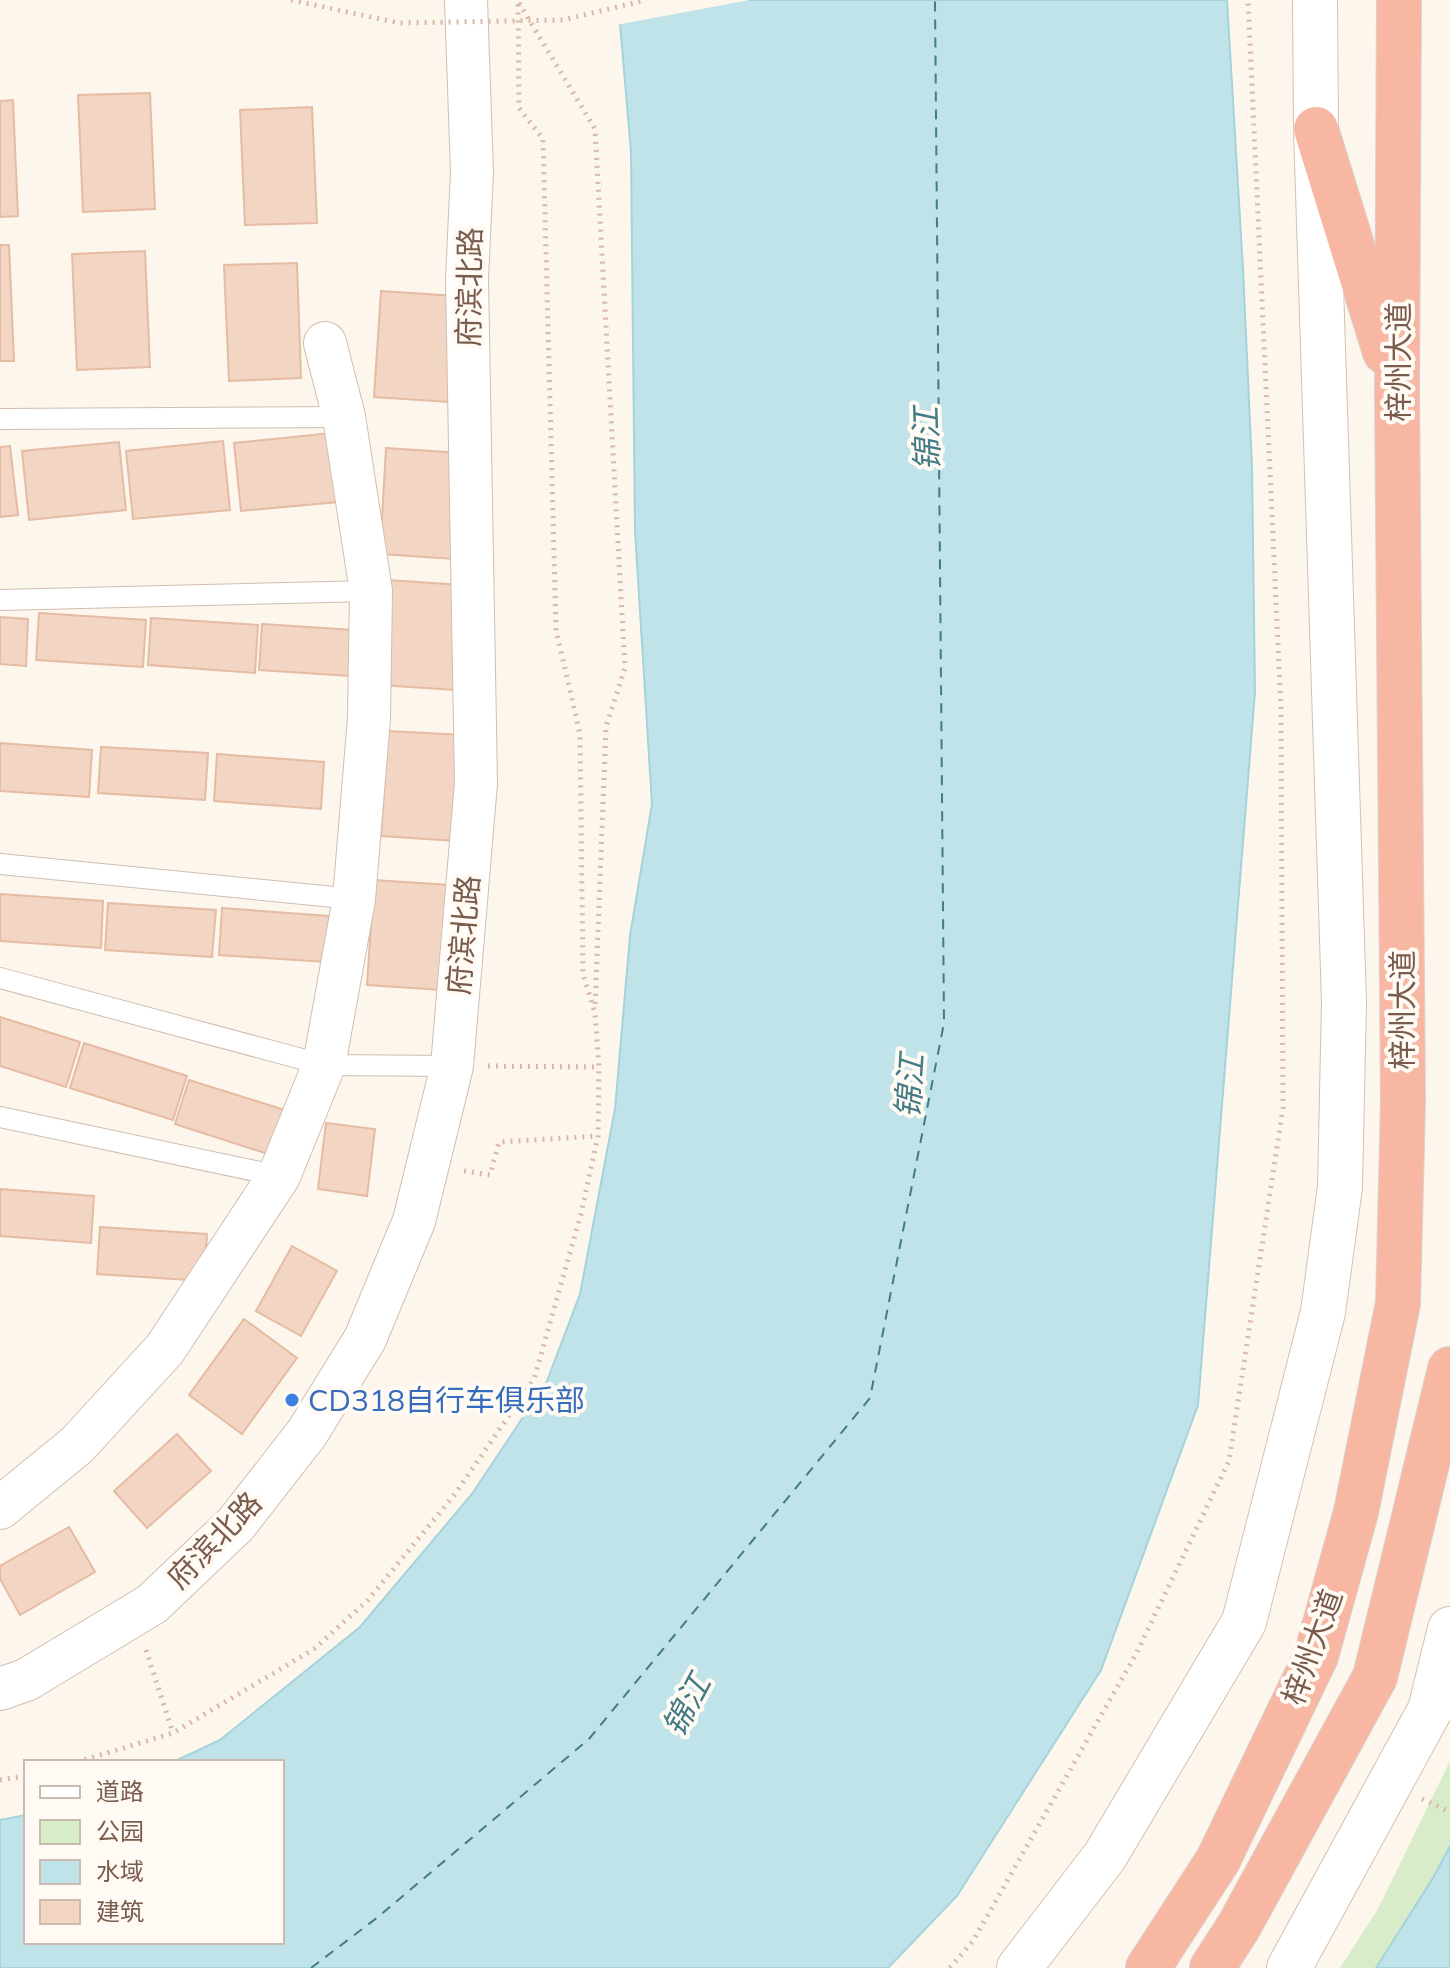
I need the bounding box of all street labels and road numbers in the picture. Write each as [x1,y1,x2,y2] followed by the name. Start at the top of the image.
[449,227,489,347] street label: 府滨北路
[1379,302,1417,422] street label: 梓州大道
[439,874,487,996] street label: 府滨北路
[1383,950,1421,1070] street label: 梓州大道
[159,1484,269,1596] street label: 府滨北路
[1274,1584,1350,1710] street label: 梓州大道

